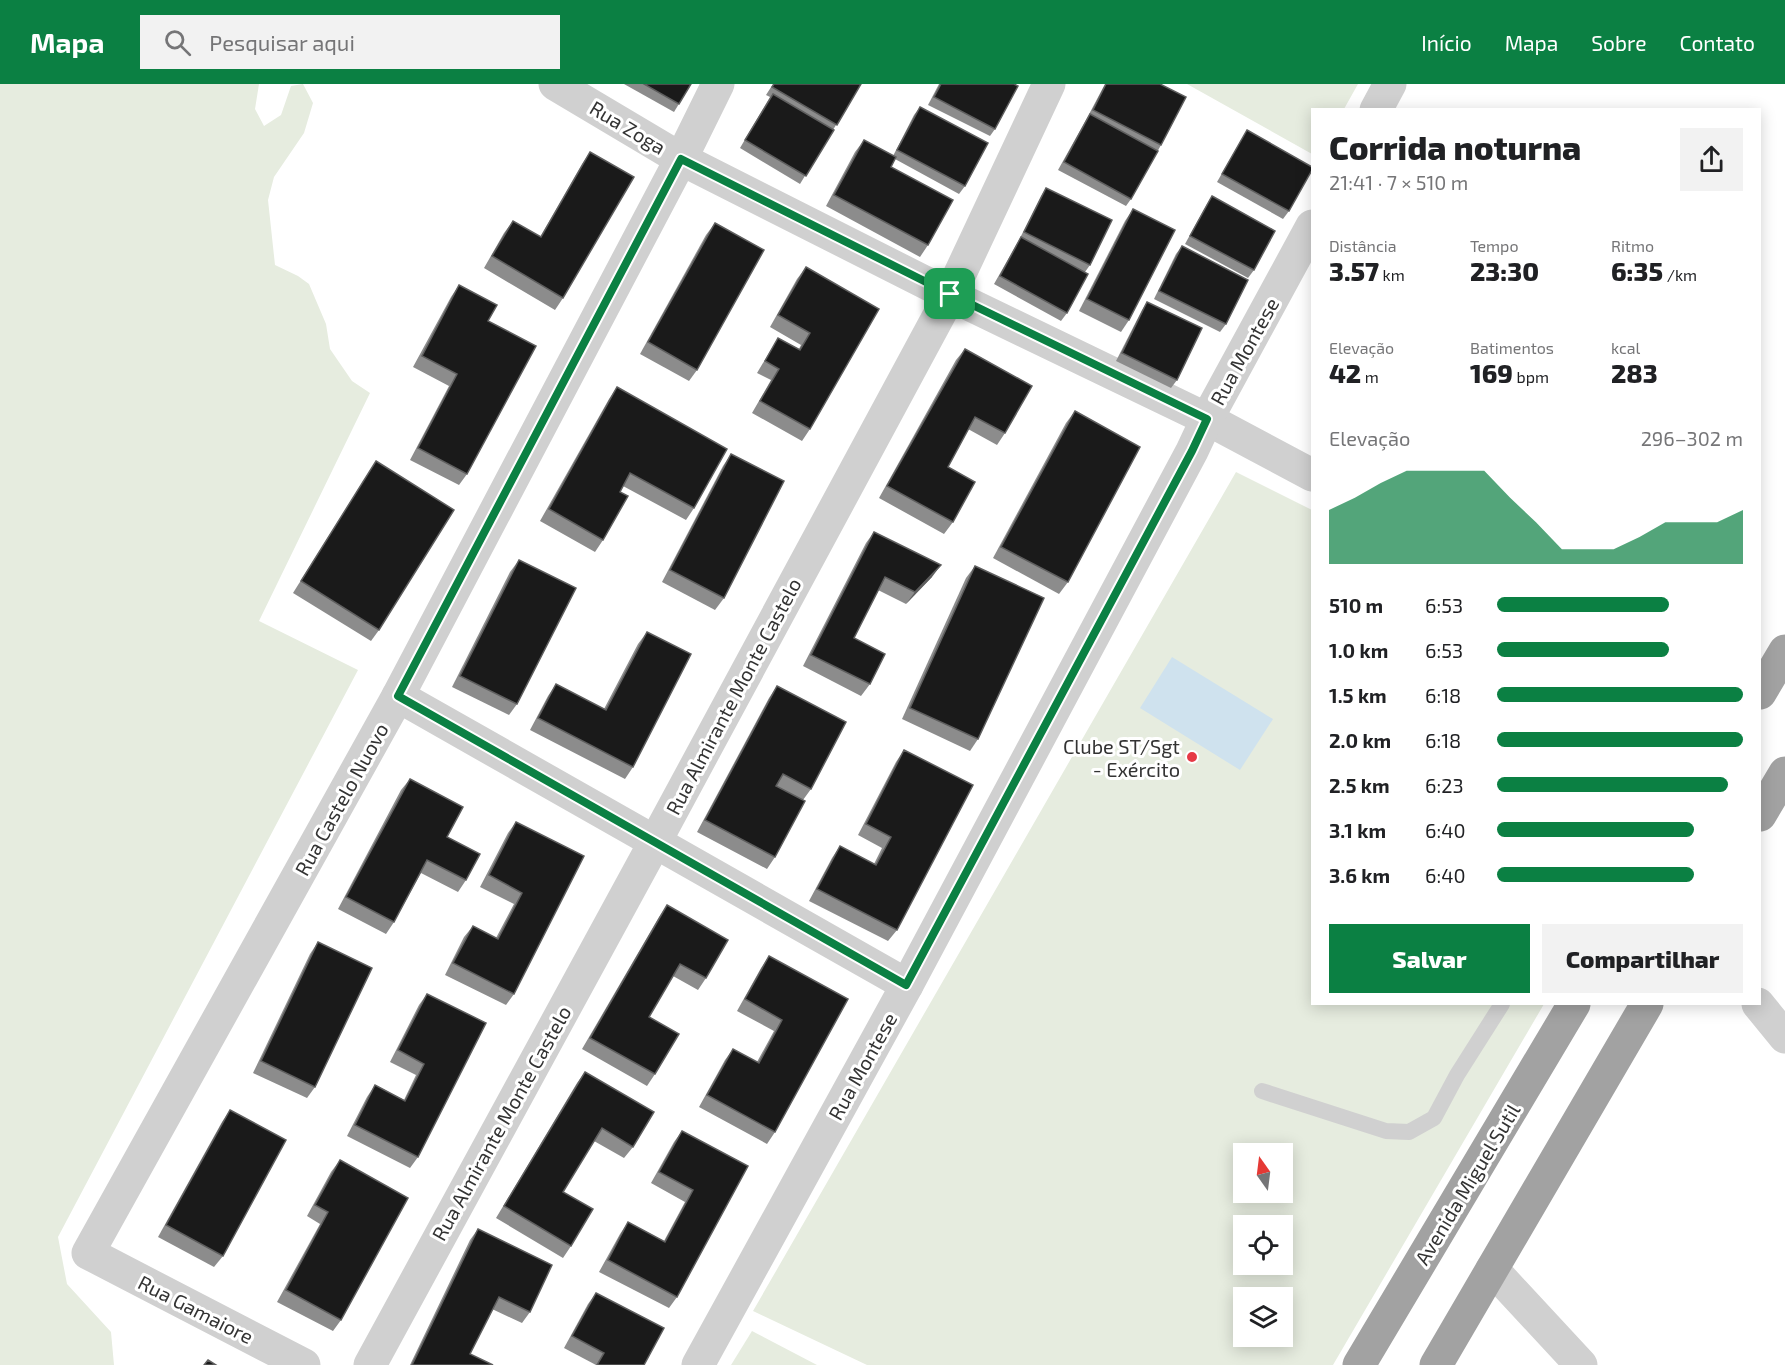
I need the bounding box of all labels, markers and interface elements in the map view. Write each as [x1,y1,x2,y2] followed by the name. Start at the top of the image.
[140,15,560,69] search box
[30,25,104,59] text: Mapa
[161,26,194,59] icon: search
[209,29,355,55] text: Pesquisar aqui
[1421,30,1472,55] text: Início
[1505,30,1558,55] text: Mapa
[1591,30,1646,55] text: Sobre
[1679,30,1755,55] text: Contato
[586,95,670,159] street label: Rua Zoga
[1329,127,1581,167] text: Corrida noturna
[1680,128,1743,191] button: share
[1329,170,1468,194] text: 21:41 · 7 × 510 m
[1329,236,1396,255] text: Distância
[1470,236,1518,255] text: Tempo
[1611,236,1654,255] text: Ritmo
[1329,255,1379,286] text: 3.57
[1470,255,1539,286] text: 23:30
[1611,255,1663,286] text: 6:35
[1379,265,1405,284] text: km
[1663,265,1697,284] text: /km
[924,268,975,319] pin
[933,277,966,310] icon: arrive
[1205,293,1283,409] street label: Rua Montese
[1329,338,1394,357] text: Elevação
[1470,338,1554,357] text: Batimentos
[1611,338,1640,357] text: kcal
[1329,357,1361,388] text: 42
[1470,357,1513,388] text: 169
[1611,357,1658,388] text: 283
[1361,367,1379,386] text: m
[1513,367,1549,386] text: bpm
[1329,426,1410,450] text: Elevação
[1641,426,1743,450] text: 296–302 m
[660,574,806,818] street label: Rua Almirante Monte Castelo
[1329,593,1383,617] text: 510 m
[1425,593,1463,617] text: 6:53
[1329,638,1388,662] text: 1.0 km
[1425,638,1463,662] text: 6:53
[1329,683,1387,707] text: 1.5 km
[1425,683,1461,707] text: 6:18
[289,719,393,879] street label: Rua Castelo Nuovo
[1329,728,1391,752] text: 2.0 km
[1425,728,1461,752] text: 6:18
[1063,734,1180,781] place label: Clube ST/Sgt - Exército
[1185,750,1199,764] marker: Clube ST/Sgt - Exército
[1329,773,1390,797] text: 2.5 km
[1425,773,1464,797] text: 6:23
[1329,818,1386,842] text: 3.1 km
[1425,818,1466,842] text: 6:40
[1329,863,1390,887] text: 3.6 km
[1425,863,1466,887] text: 6:40
[1329,924,1530,993] button: Salvar
[1542,924,1743,993] button: Compartilhar
[426,1001,576,1245] street label: Rua Almirante Monte Castelo
[823,1008,901,1124] street label: Rua Montese
[1409,1099,1525,1269] street label: Avenida Miguel Sutil
[1233,1143,1293,1203] north arrow
[1233,1143,1293,1347] map controls
[1233,1215,1293,1275] button: locate
[134,1270,258,1348] street label: Rua Gamaiore
[1233,1287,1293,1347] button: layers

